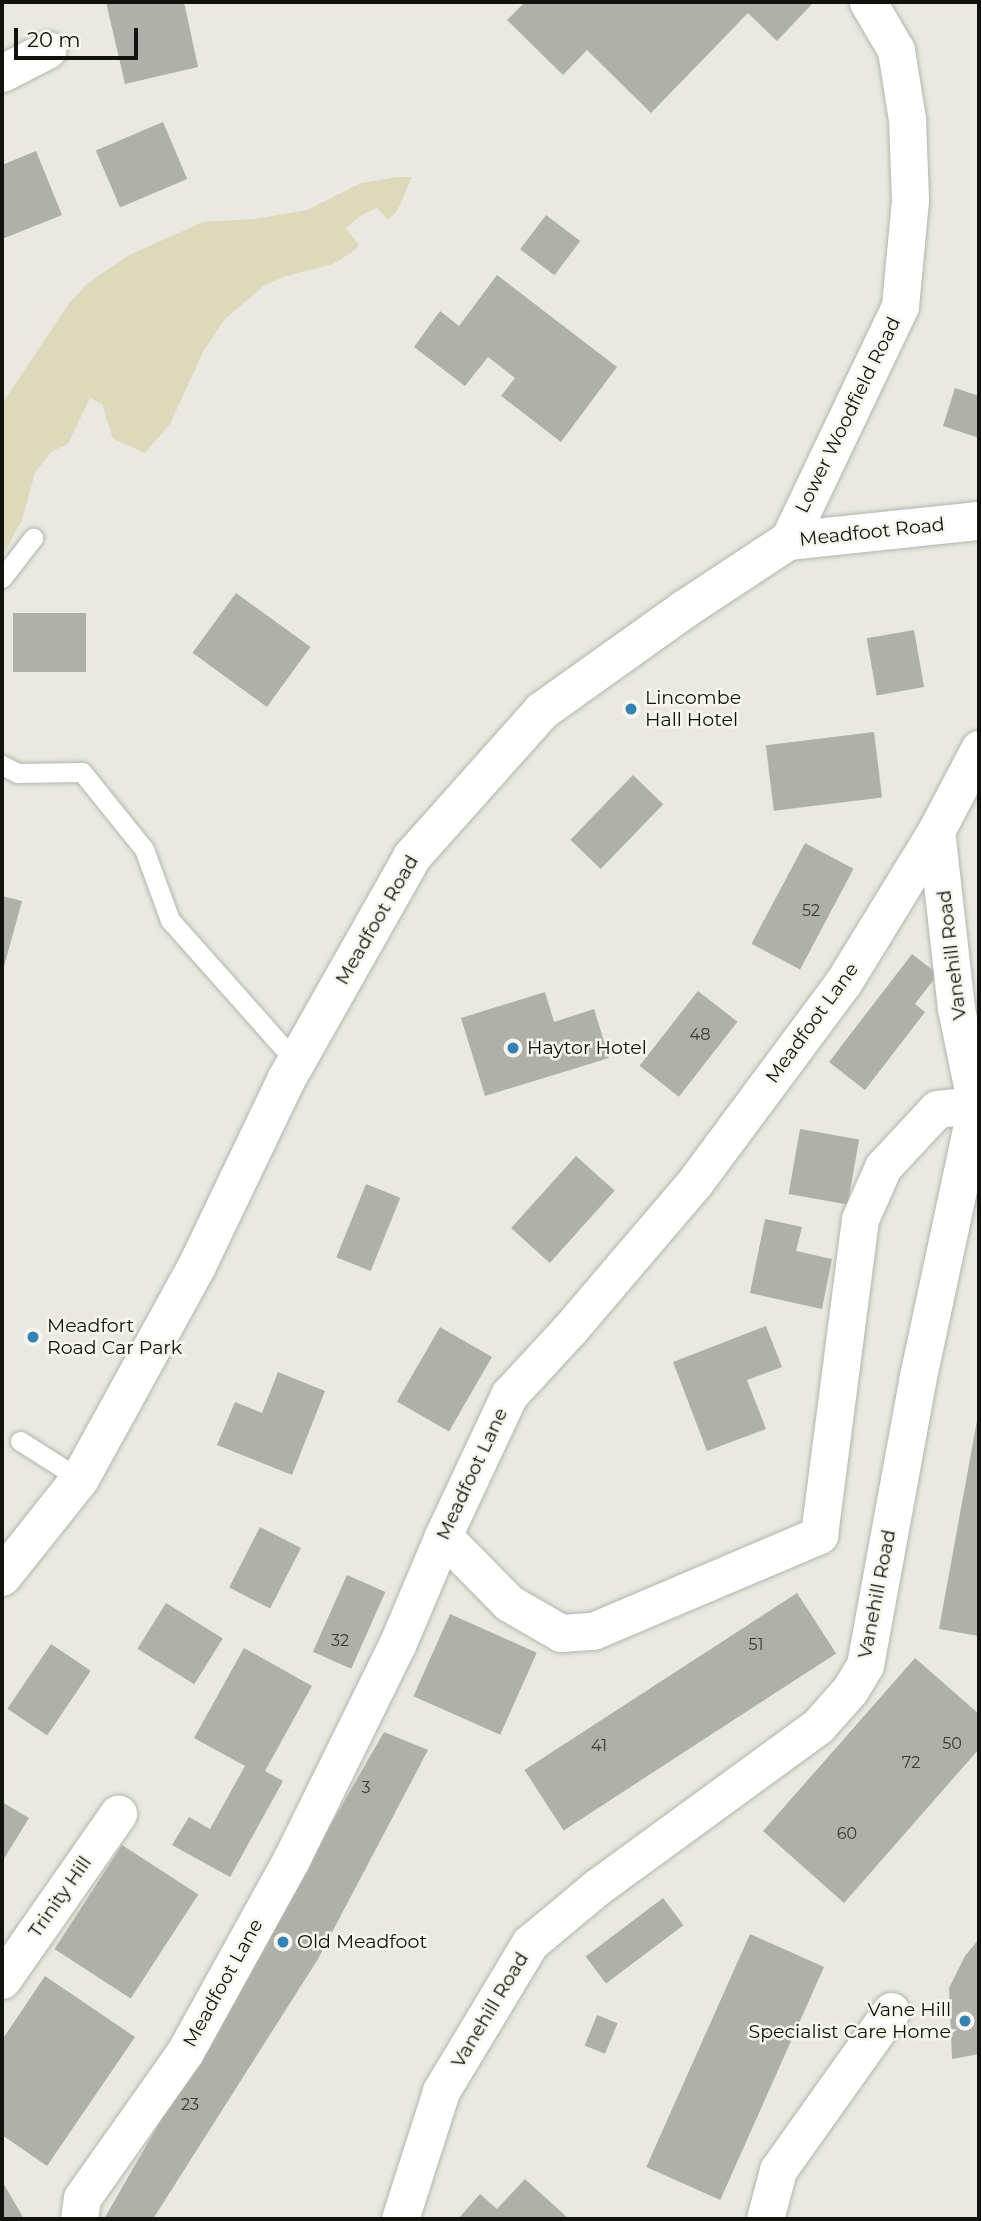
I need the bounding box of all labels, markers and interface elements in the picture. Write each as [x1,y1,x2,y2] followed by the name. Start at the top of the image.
[18,14,142,58] scale bar
[27,27,81,52] text: 20 m
[791,313,905,517] street label: Lower Woodfield Road
[798,513,946,551] street label: Meadfoot Road
[645,687,741,731] place label: Lincombe Hall Hotel
[623,701,639,717] marker: Lincombe Hall Hotel
[331,851,423,989] street label: Meadfoot Road
[933,889,971,1021] street label: Vanehill Road
[802,901,820,921] house number: 52
[761,958,863,1088] street label: Meadfoot Lane
[690,1025,710,1045] house number: 48
[527,1037,647,1059] place label: Haytor Hotel
[505,1040,521,1056] marker: Haytor Hotel
[47,1315,182,1359] place label: Meadfort Road Car Park
[25,1329,41,1345] marker: Meadfort Road Car Park
[431,1404,513,1544] street label: Meadfoot Lane
[853,1528,901,1660] street label: Vanehill Road
[331,1631,349,1651] house number: 32
[749,1635,763,1655] house number: 51
[942,1734,962,1754] house number: 50
[591,1736,607,1756] house number: 41
[902,1753,920,1773] house number: 72
[361,1778,371,1798] house number: 3
[837,1824,857,1844] house number: 60
[24,1852,96,1942] street label: Trinity Hill
[178,1915,268,2051] street label: Meadfoot Lane
[297,1931,427,1953] place label: Old Meadfoot
[275,1934,291,1950] marker: Old Meadfoot
[447,1948,533,2072] street label: Vanehill Road
[749,1999,951,2043] place label: Vane Hill Specialist Care Home
[957,2013,973,2029] marker: Vane Hill Specialist Care Home
[181,2095,199,2115] house number: 23

